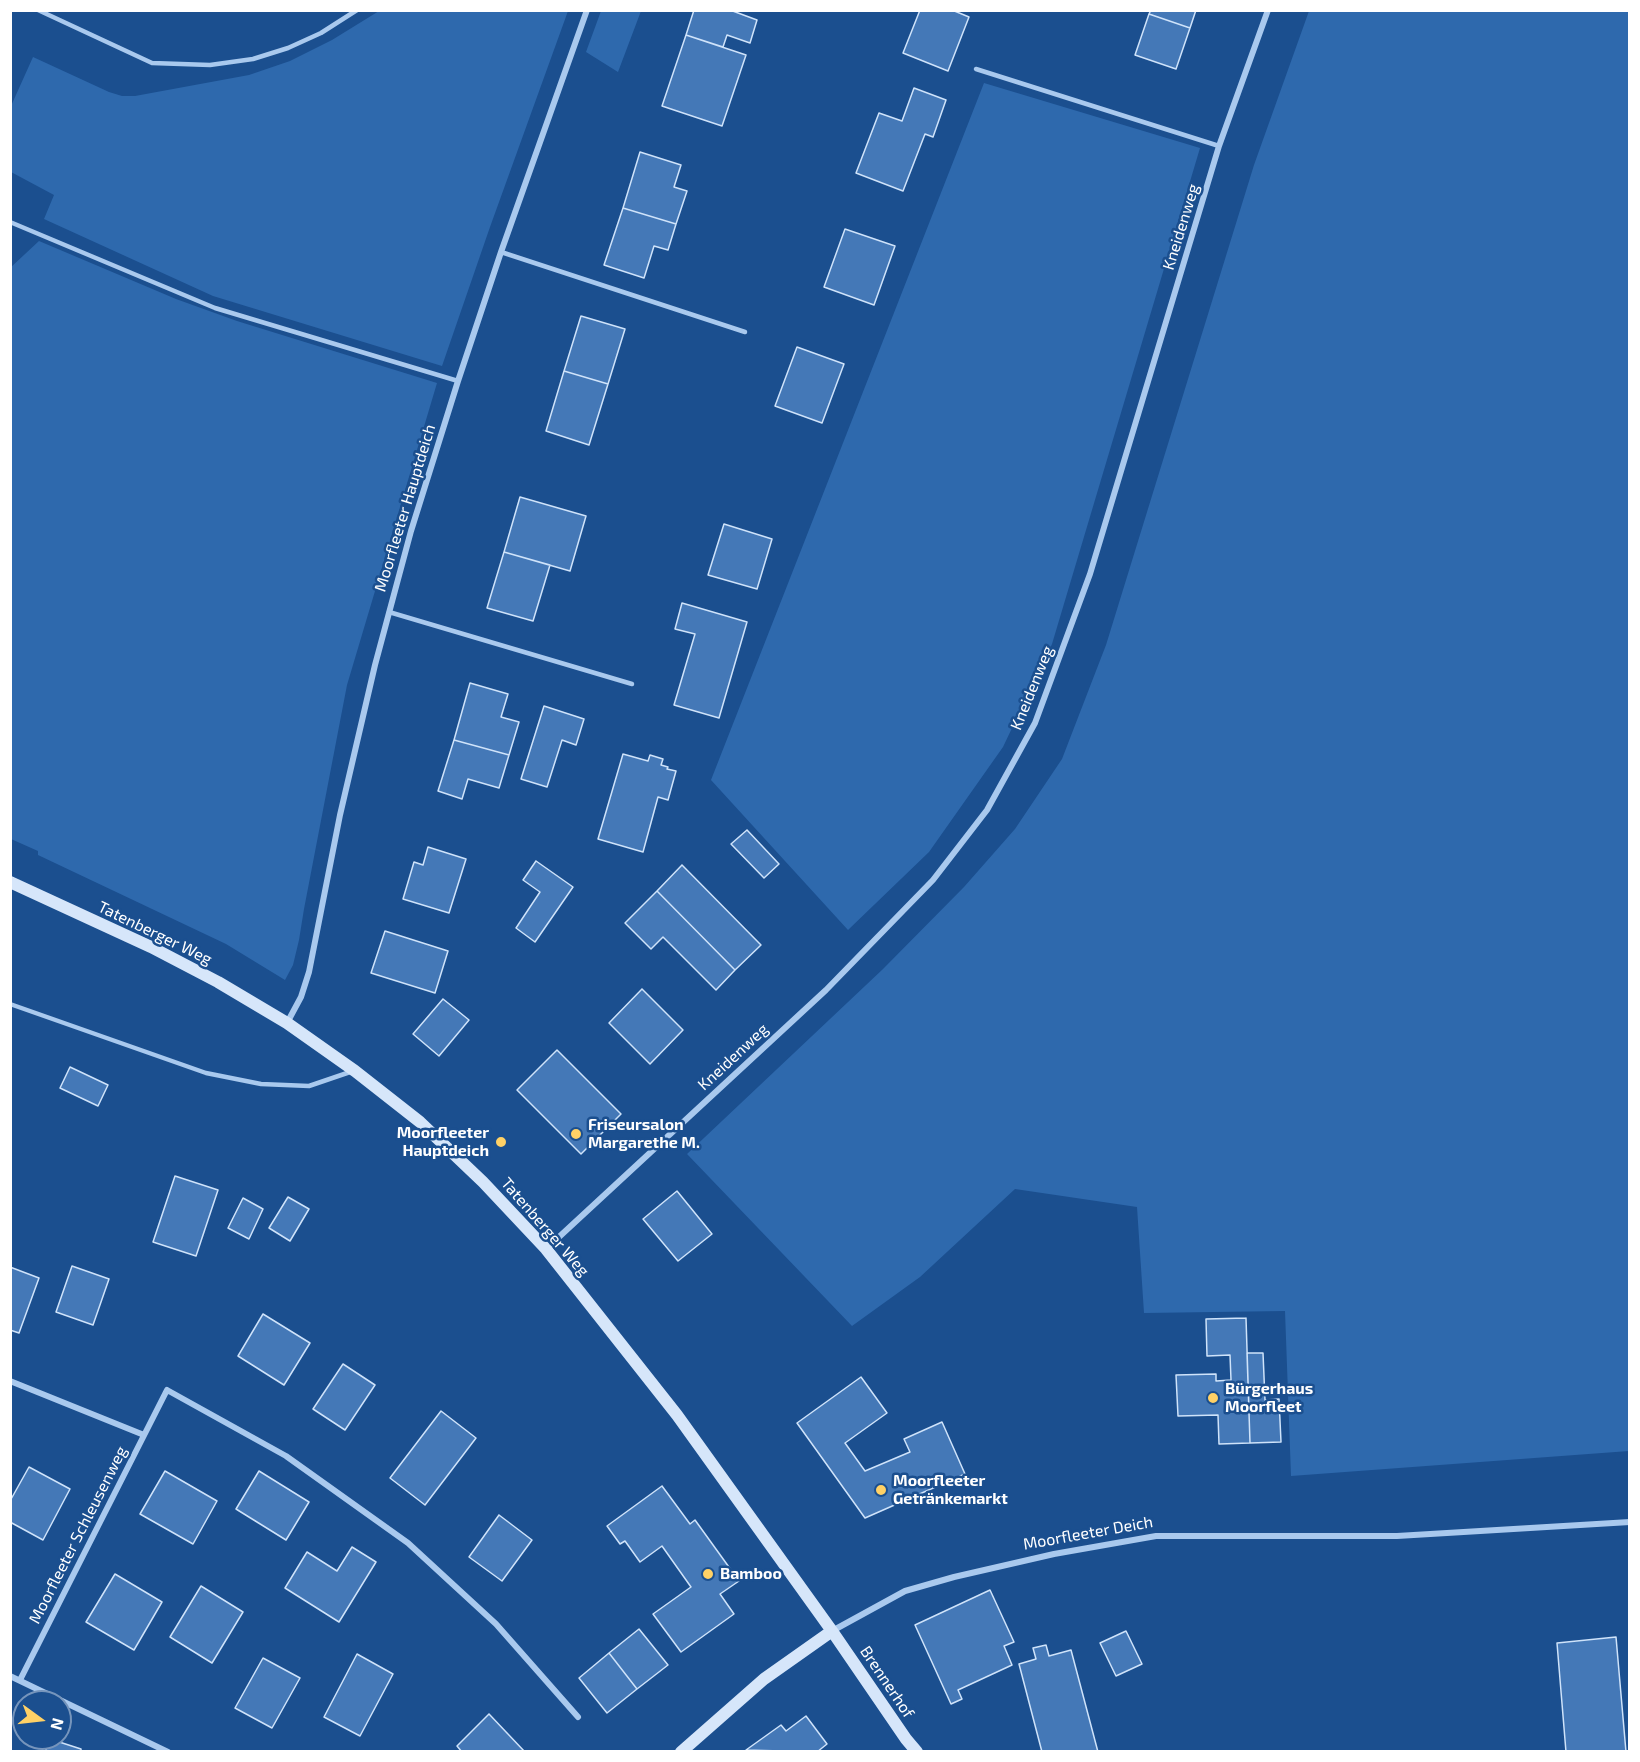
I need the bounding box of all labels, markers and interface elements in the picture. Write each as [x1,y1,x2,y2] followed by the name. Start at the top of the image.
[1159,182,1203,272] street label: Kneidenweg
[370,422,440,594] street label: Moorfleeter Hauptdeich
[1006,643,1058,733] street label: Kneidenweg
[95,897,215,969] street label: Tatenberger Weg
[694,1020,772,1094] street label: Kneidenweg
[588,1115,700,1153] place label: Friseursalon Margarethe M.
[397,1123,489,1161] place label: Moorfleeter Hauptdeich
[569,1127,583,1141] marker: Friseursalon Margarethe M.
[494,1135,508,1149] marker: Moorfleeter Hauptdeich
[497,1174,593,1280] street label: Tatenberger Weg
[1225,1379,1313,1417] place label: Bürgerhaus Moorfleet
[1206,1391,1220,1405] marker: Bürgerhaus Moorfleet
[25,1443,131,1627] street label: Moorfleeter Schleusenweg
[893,1471,1008,1509] place label: Moorfleeter Getränkemarkt
[874,1483,888,1497] marker: Moorfleeter Getränkemarkt
[1022,1512,1154,1554] street label: Moorfleeter Deich
[720,1564,782,1584] place label: Bamboo
[701,1567,715,1581] marker: Bamboo
[856,1642,918,1722] street label: Brennerhof
[12,1690,72,1750] north arrow
[47,1716,69,1732] text: N

